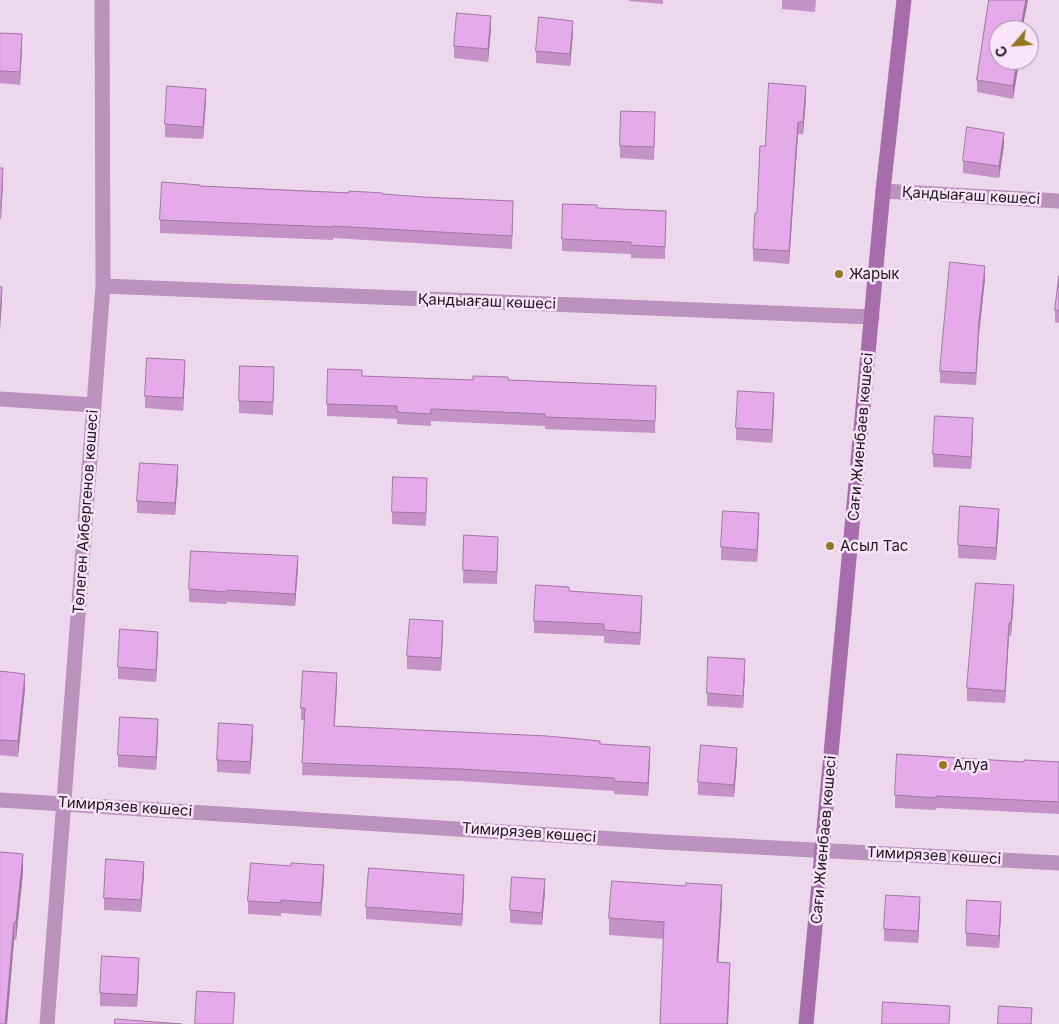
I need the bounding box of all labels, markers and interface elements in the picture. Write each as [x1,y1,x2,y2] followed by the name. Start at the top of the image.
[989,20,1039,70] north arrow
[991,43,1011,60] text: С
[901,183,1041,209] street label: Қандыағаш көшесі
[849,265,899,283] place label: Жарык
[833,268,845,280] marker: Жарык
[418,291,556,313] street label: Қандыағаш көшесі
[845,352,877,522] street label: Сағи Жиенбаев көшесі
[70,409,102,615] street label: Төлеген Айбергенов көшесі
[840,537,908,555] place label: Асыл Тас
[824,540,836,552] marker: Асыл Тас
[808,755,840,925] street label: Сағи Жиенбаев көшесі
[953,756,989,774] place label: Алуа
[937,759,949,771] marker: Алуа
[57,793,193,821] street label: Тимирязев көшесі
[461,819,597,847] street label: Тимирязев көшесі
[866,843,1002,869] street label: Тимирязев көшесі

